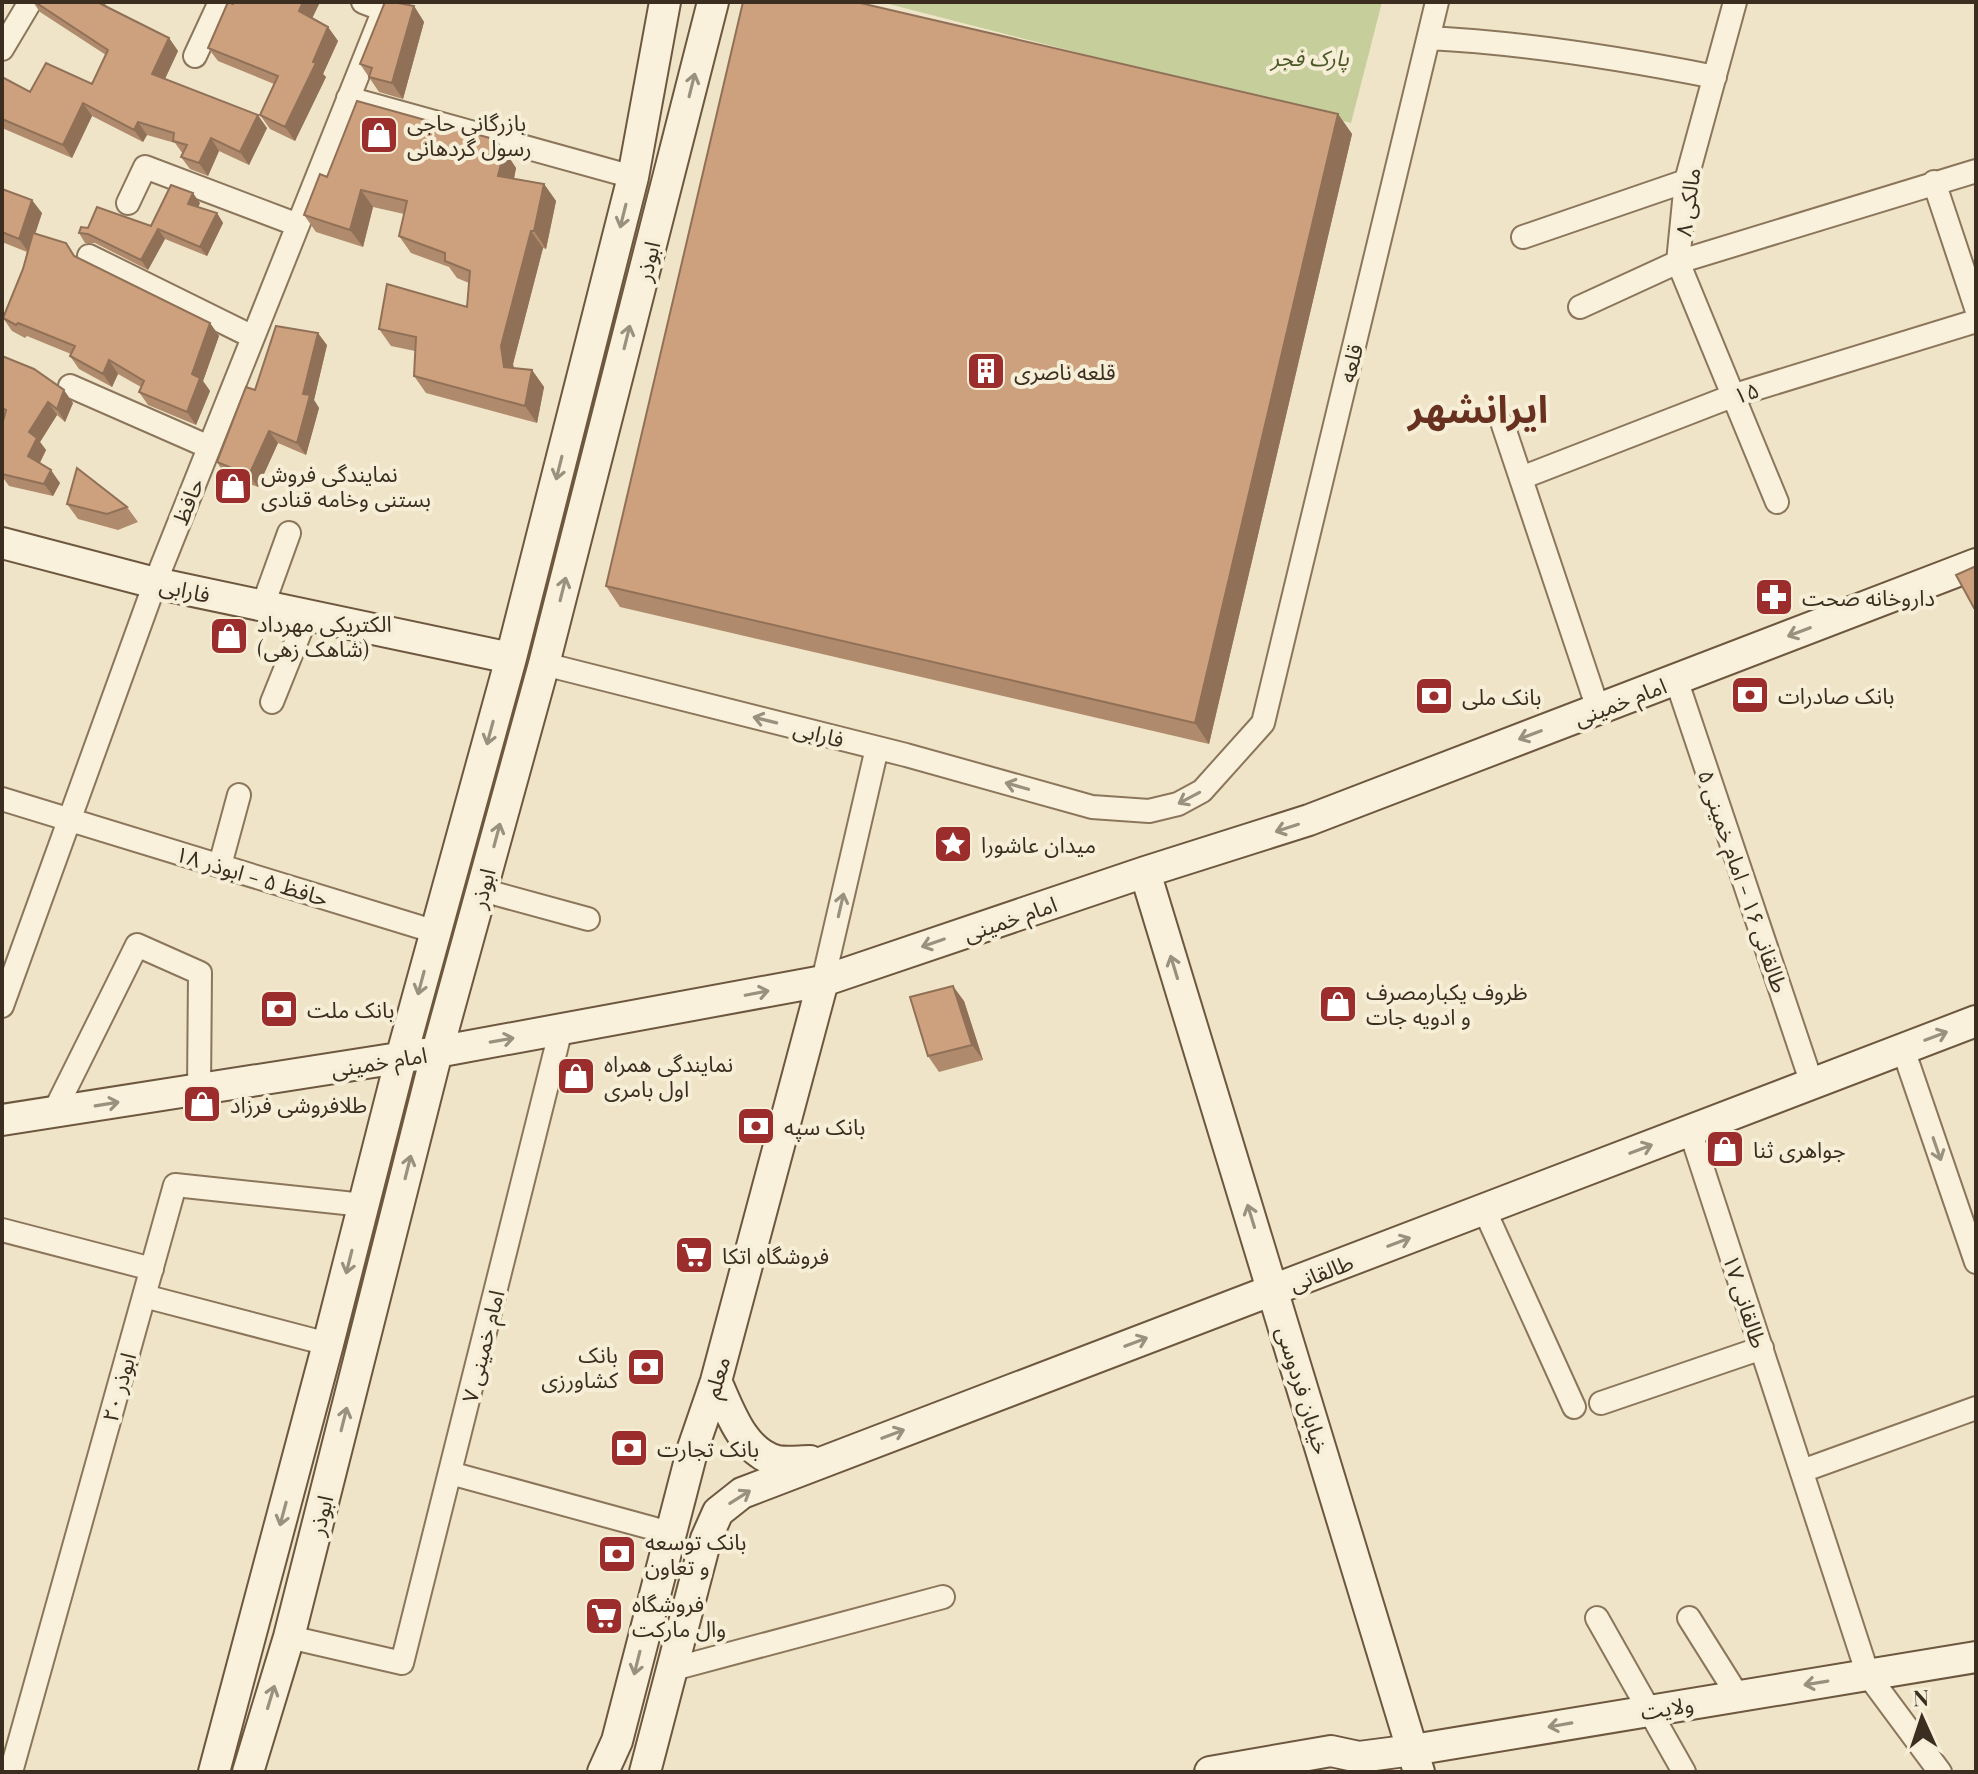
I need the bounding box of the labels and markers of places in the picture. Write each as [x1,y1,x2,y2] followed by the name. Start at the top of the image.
[407,107,532,162] place label: بازرگانی حاجی رسول گردهانی
[358,114,400,156] shop icon: بازرگانی حاجی رسول گردهانی
[965,350,1007,392] building icon: قلعه ناصری
[1014,356,1116,386] place label: قلعه ناصری
[261,458,431,513] place label: نمایندگی فروش بستنی وخامه قنادی
[212,465,254,507] shop icon: نمایندگی فروش بستنی وخامه قنادی
[1753,576,1795,618] pharmacy icon: داروخانه صحت
[1802,582,1935,612] place label: داروخانه صحت
[257,608,392,663] place label: الکتریکی مهرداد (شاهک زهی)
[208,615,250,657] shop icon: الکتریکی مهرداد (شاهک زهی)
[1729,674,1771,716] bank icon: بانک صادرات
[1413,675,1455,717] bank icon: بانک ملی
[1778,680,1895,710] place label: بانک صادرات
[1462,681,1542,711] place label: بانک ملی
[932,823,974,865] place icon: میدان عاشورا
[981,829,1096,859] place label: میدان عاشورا
[1366,976,1528,1031] place label: ظروف یکبارمصرف و ادویه جات
[1317,983,1359,1025] shop icon: ظروف یکبارمصرف و ادویه جات
[258,988,300,1030] bank icon: بانک ملت
[307,994,394,1024] place label: بانک ملت
[604,1048,733,1103] place label: نمایندگی همراه اول بامری
[555,1055,597,1097] shop icon: نمایندگی همراه اول بامری
[181,1083,223,1125] shop icon: طلافروشی فرزاد
[230,1089,367,1119] place label: طلافروشی فرزاد
[735,1105,777,1147] bank icon: بانک سپه
[784,1111,865,1142] place label: بانک سپه
[1704,1128,1746,1170] shop icon: جواهری ثنا
[1753,1134,1846,1164] place label: جواهری ثنا
[673,1234,715,1276] supermarket icon: فروشگاه اتکا
[722,1240,829,1270] place label: فروشگاه اتکا
[541,1339,619,1394] place label: بانک کشاورزی
[625,1346,667,1388] bank icon: بانک کشاورزی
[608,1427,650,1469] bank icon: بانک تجارت
[657,1433,759,1463] place label: بانک تجارت
[645,1526,747,1581] place label: بانک توسعه و تعاون
[596,1533,638,1575] bank icon: بانک توسعه و تعاون
[632,1588,726,1643] place label: فروشگاه وال مارکت
[583,1595,625,1637] supermarket icon: فروشگاه وال مارکت

